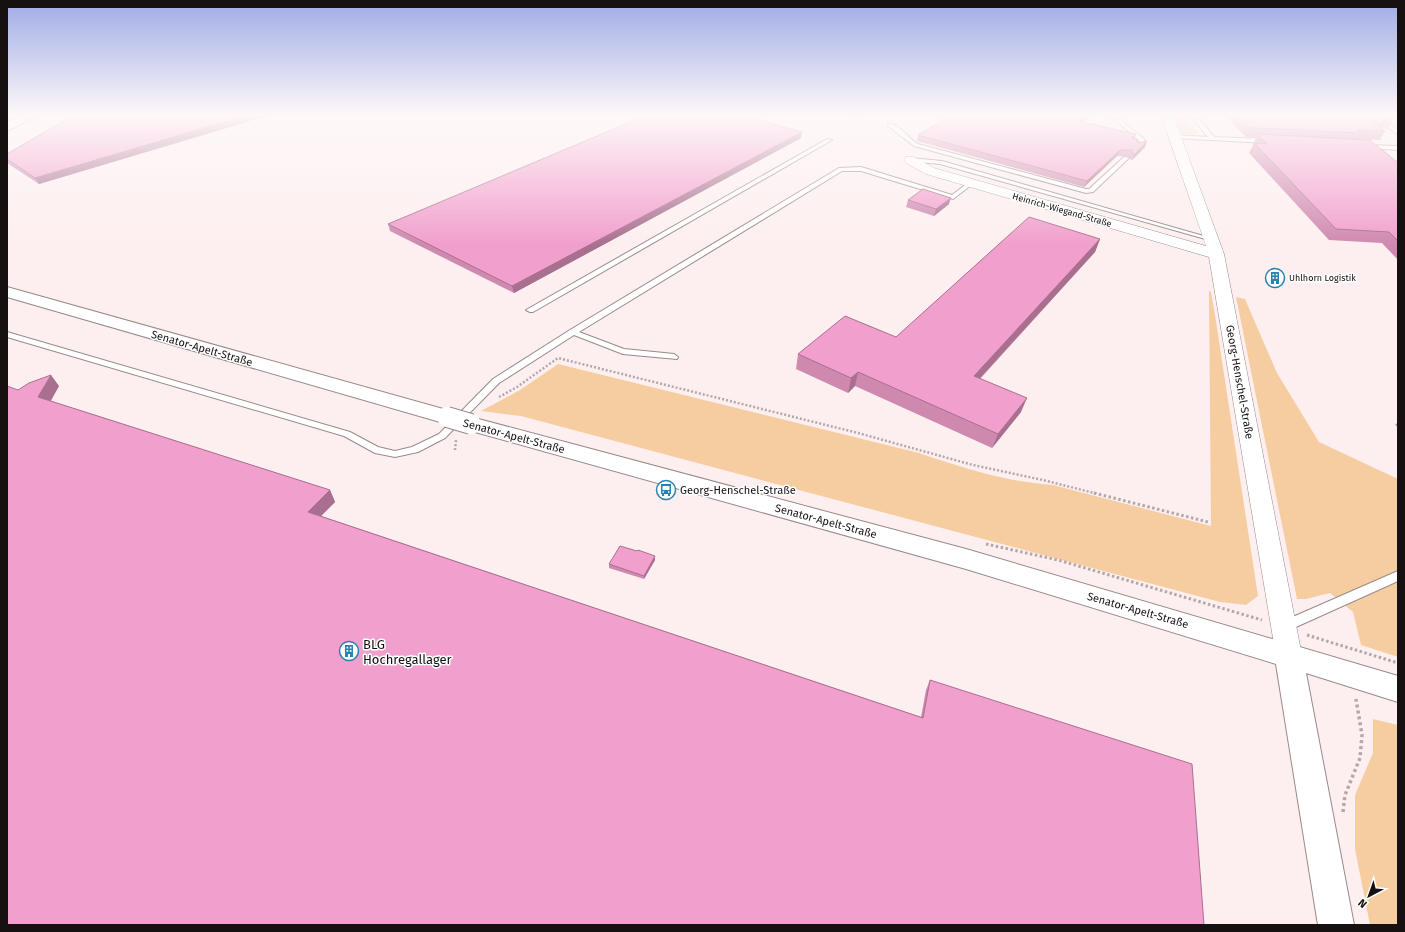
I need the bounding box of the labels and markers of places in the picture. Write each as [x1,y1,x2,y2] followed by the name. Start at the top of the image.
[1264,267,1286,289] building icon: Uhlhorn Logistik
[1289,273,1356,283] place label: Uhlhorn Logistik
[655,479,677,501] bus stop icon: Georg-Henschel-Straße
[680,484,796,497] place label: Georg-Henschel-Straße
[363,637,452,667] place label: BLG Hochregallager
[338,640,360,662] building icon: BLG Hochregallager

